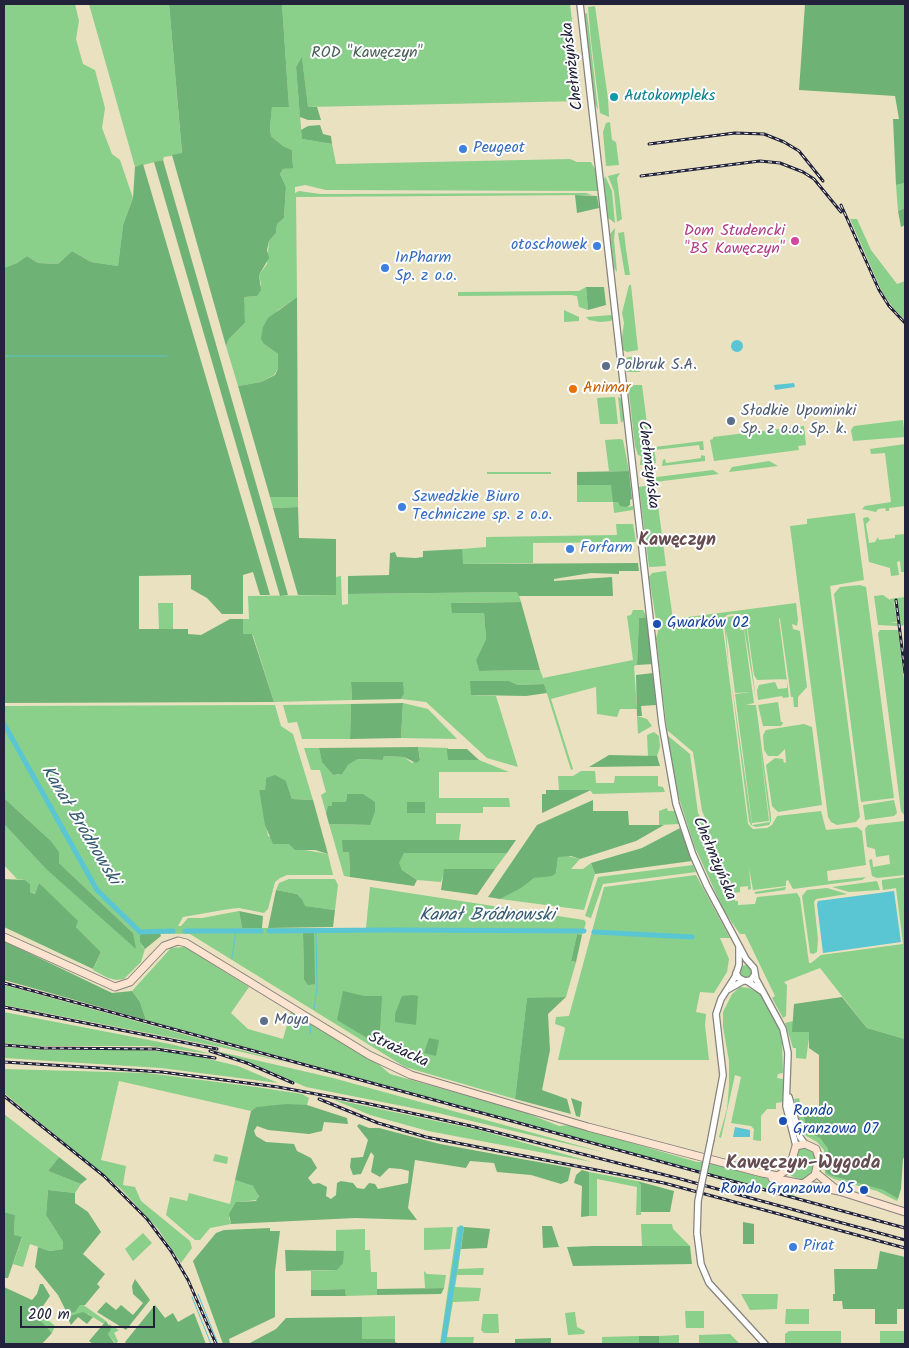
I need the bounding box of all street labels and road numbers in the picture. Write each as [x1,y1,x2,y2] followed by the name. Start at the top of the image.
[559,21,589,111] street label: Chełmżyńska
[632,420,662,510] street label: Chełmżyńska
[687,814,739,904] street label: Chełmżyńska
[365,1029,431,1073] street label: Strażacka

